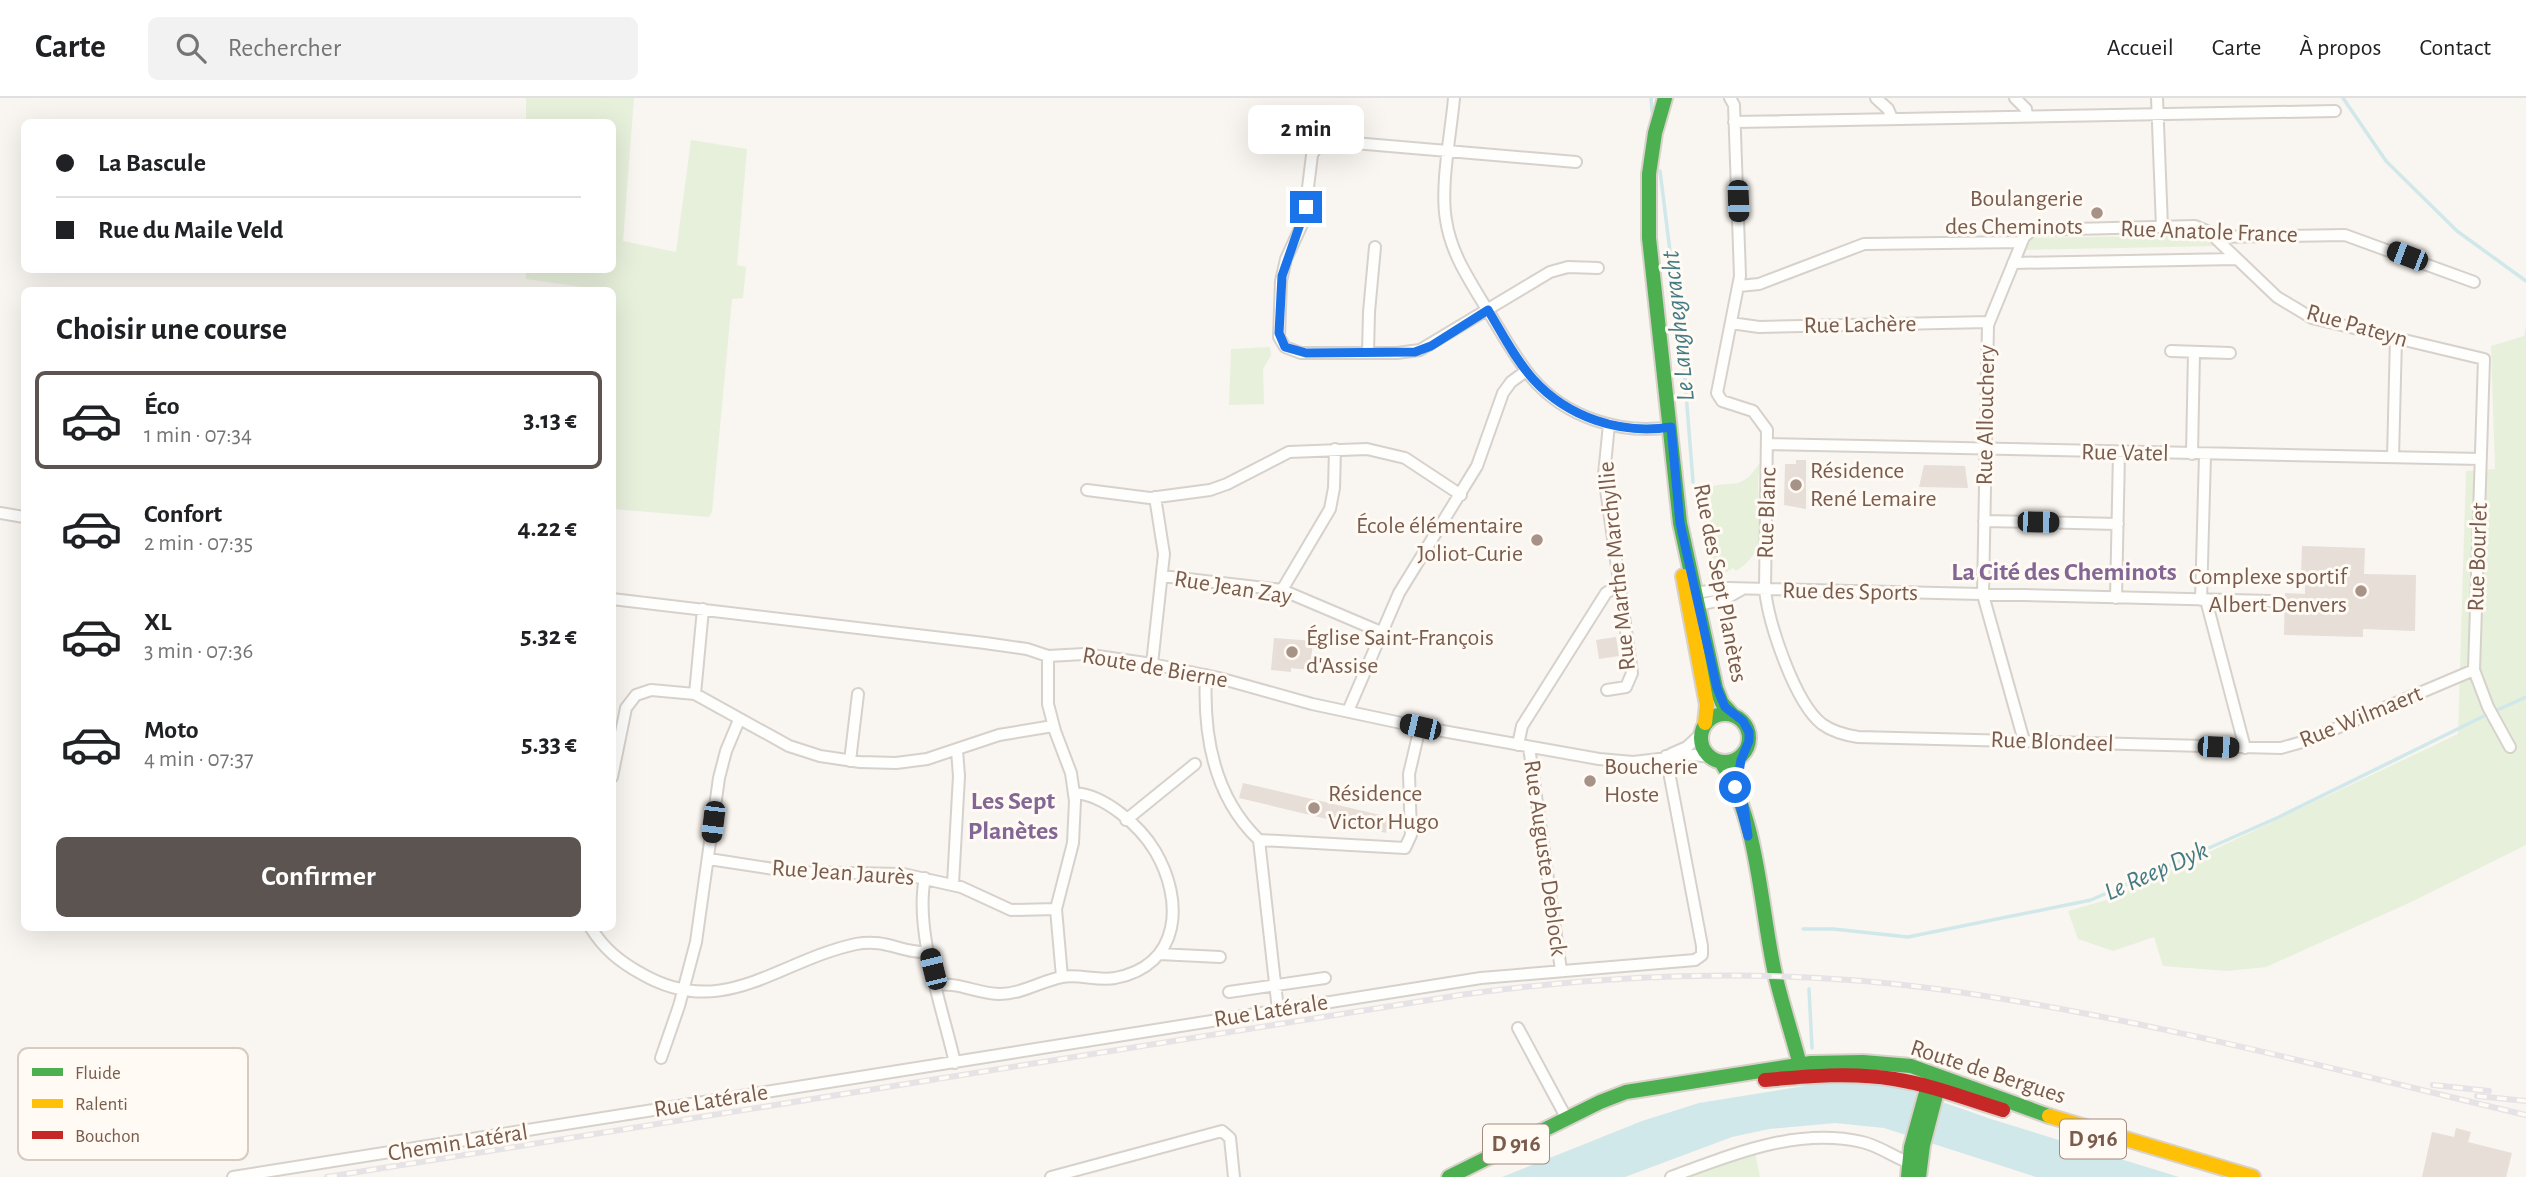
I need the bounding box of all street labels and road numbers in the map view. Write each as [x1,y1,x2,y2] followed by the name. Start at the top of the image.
[2120,217,2298,247] street label: Rue Anatole France
[2304,300,2410,352] street label: Rue Pateyn
[1803,312,1917,338] street label: Rue Lachère
[1973,344,1999,486] street label: Rue Allouchery
[2081,440,2169,466] street label: Rue Vatel
[1594,460,1640,672] street label: Rue Marthe Marchyllie
[1753,467,1781,559] street label: Rue Blanc
[1689,481,1751,685] street label: Rue des Sept Planètes
[2464,502,2492,612] street label: Rue Bourlet
[1172,567,1294,609] street label: Rue Jean Zay
[1782,579,1918,605] street label: Rue des Sports
[1080,643,1230,693] street label: Route de Bierne
[2296,681,2426,752] street label: Rue Wilmaert
[1990,728,2114,756] street label: Rue Blondeel
[1519,758,1571,958] street label: Rue Auguste Deblock
[771,856,915,890] street label: Rue Jean Jaurès
[1212,990,1330,1032] street label: Rue Latérale
[1907,1036,2069,1108] street label: Route de Bergues
[652,1080,770,1122] street label: Rue Latérale
[386,1120,530,1166] street label: Chemin Latéral
[2060,1120,2126,1158] road number: D 916
[1483,1124,1549,1163] road number: D 916

